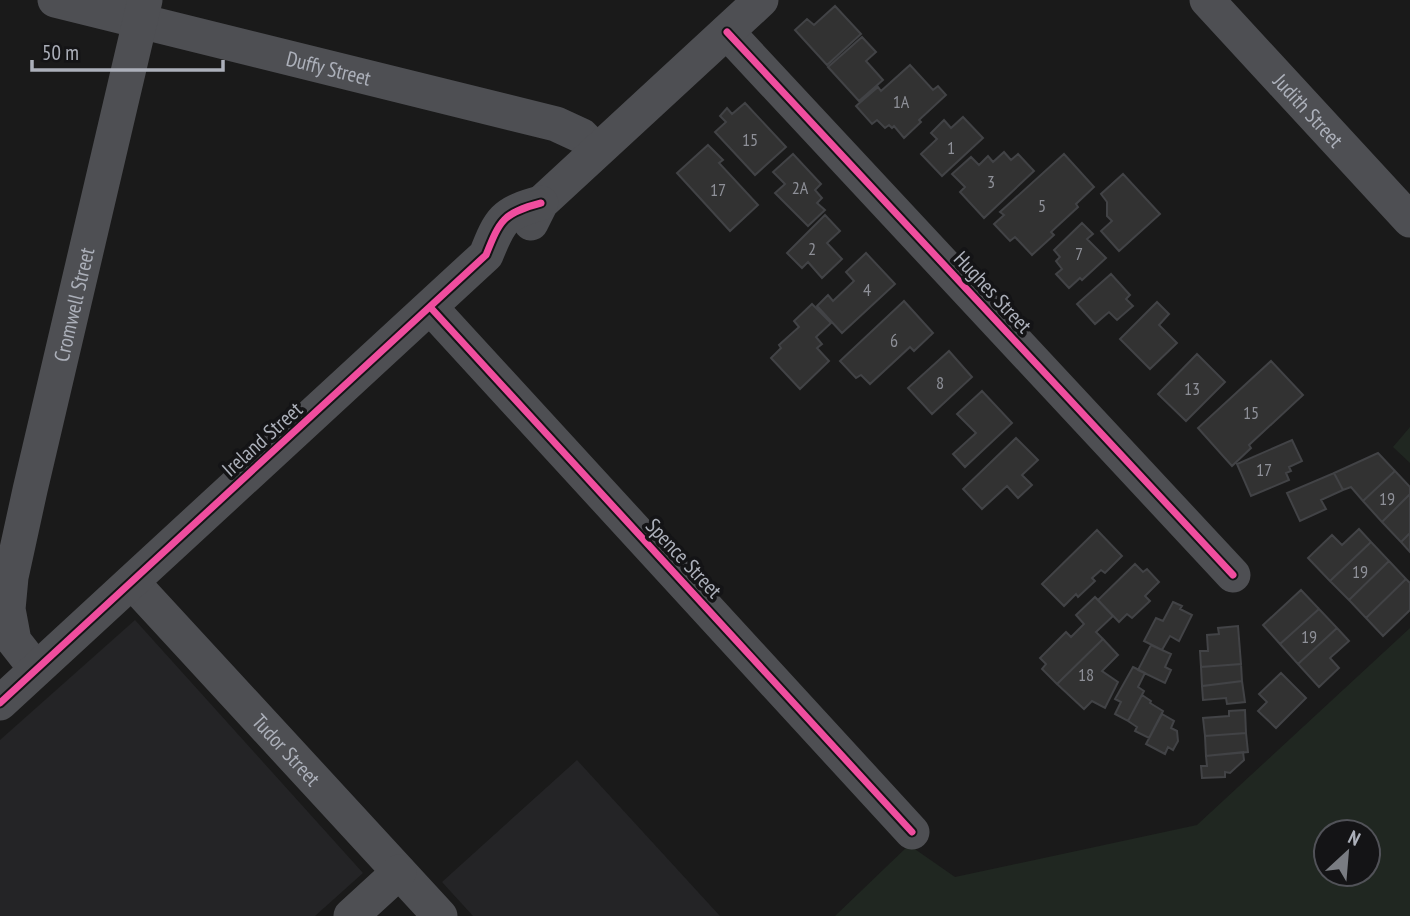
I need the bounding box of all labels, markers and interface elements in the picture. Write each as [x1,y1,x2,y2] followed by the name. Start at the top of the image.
[32,28,222,72] scale bar
[42,39,79,66] text: 50 m
[284,44,374,91] street label: Duffy Street
[1267,67,1350,153] street label: Judith Street
[893,90,910,113] house number: 1A
[742,128,758,151] house number: 15
[947,136,955,159] house number: 1
[987,170,995,193] house number: 3
[792,176,809,199] house number: 2A
[710,178,726,201] house number: 17
[1038,194,1046,217] house number: 5
[808,237,816,260] house number: 2
[1075,242,1083,265] house number: 7
[47,244,100,364] street label: Cromwell Street
[948,245,1038,339] street label: Hughes Street
[863,278,871,301] house number: 4
[890,329,898,352] house number: 6
[936,371,944,394] house number: 8
[1184,377,1200,400] house number: 13
[216,396,308,482] street label: Ireland Street
[1243,401,1259,424] house number: 15
[1256,458,1272,481] house number: 17
[1379,487,1395,510] house number: 19
[640,512,728,604] street label: Spence Street
[1352,560,1368,583] house number: 19
[1301,625,1317,648] house number: 19
[1078,663,1094,686] house number: 18
[247,708,327,792] street label: Tudor Street
[1312,818,1382,888] north arrow
[1345,825,1364,851] text: N

